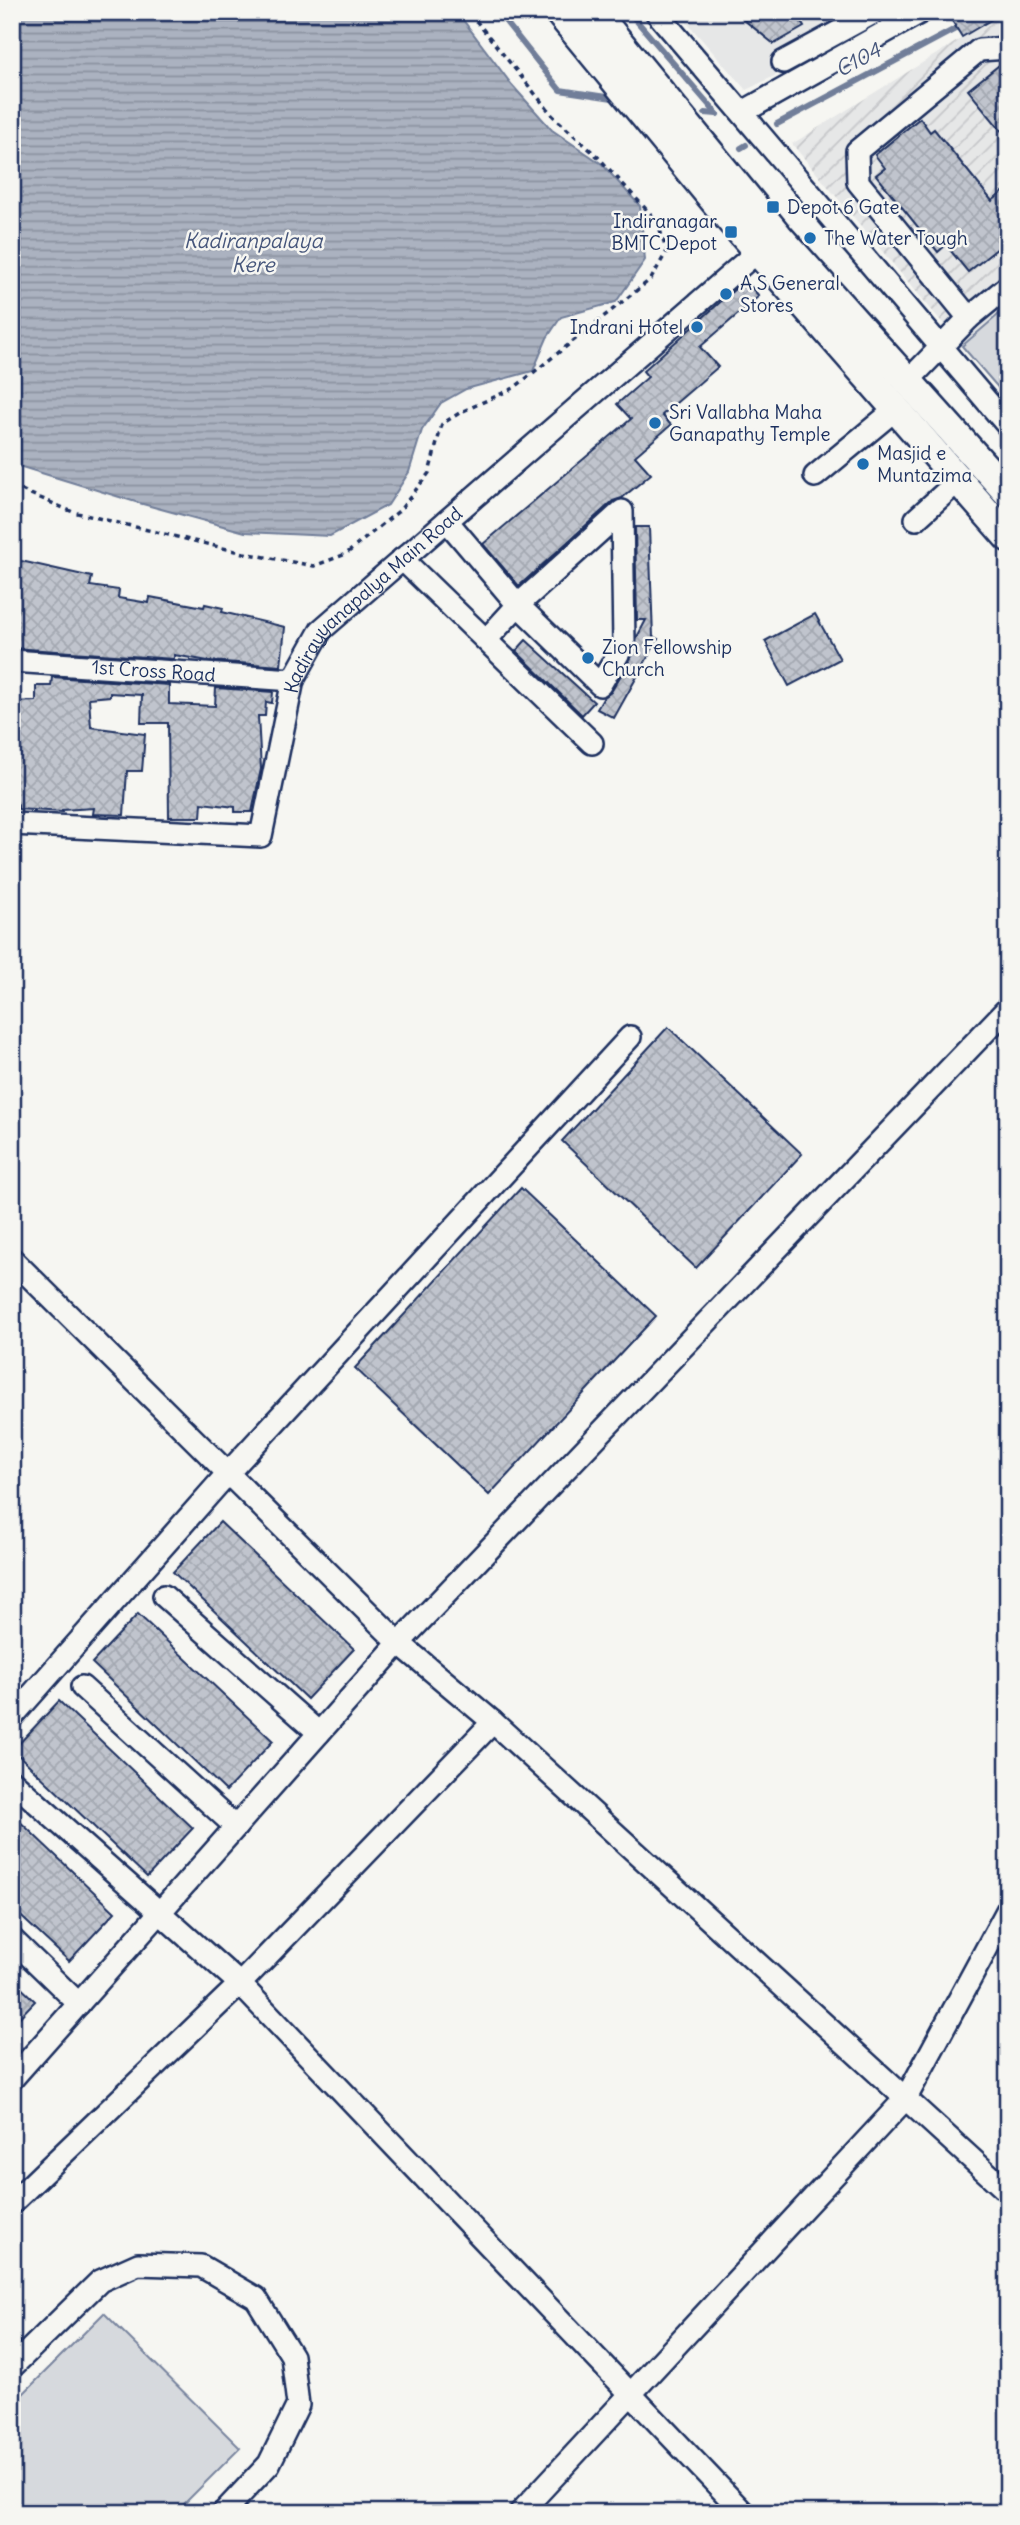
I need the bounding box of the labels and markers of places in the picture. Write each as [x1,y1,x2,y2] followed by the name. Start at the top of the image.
[787,195,900,219] place label: Depot 6 Gate
[765,199,781,215] marker: Depot 6 Gate
[611,209,717,255] place label: Indiranagar BMTC Depot
[723,224,739,240] marker: Indiranagar BMTC Depot
[824,226,968,250] place label: The Water Tough
[802,230,818,246] marker: The Water Tough
[740,271,840,317] place label: A S General Stores
[718,286,734,302] marker: A S General Stores
[570,315,683,339] place label: Indrani Hotel
[689,319,705,335] marker: Indrani Hotel
[669,400,831,446] place label: Sri Vallabha Maha Ganapathy Temple
[647,415,663,431] marker: Sri Vallabha Maha Ganapathy Temple
[877,441,972,487] place label: Masjid e Muntazima
[855,456,871,472] marker: Masjid e Muntazima
[602,635,732,681] place label: Zion Fellowship Church
[580,650,596,666] marker: Zion Fellowship Church

